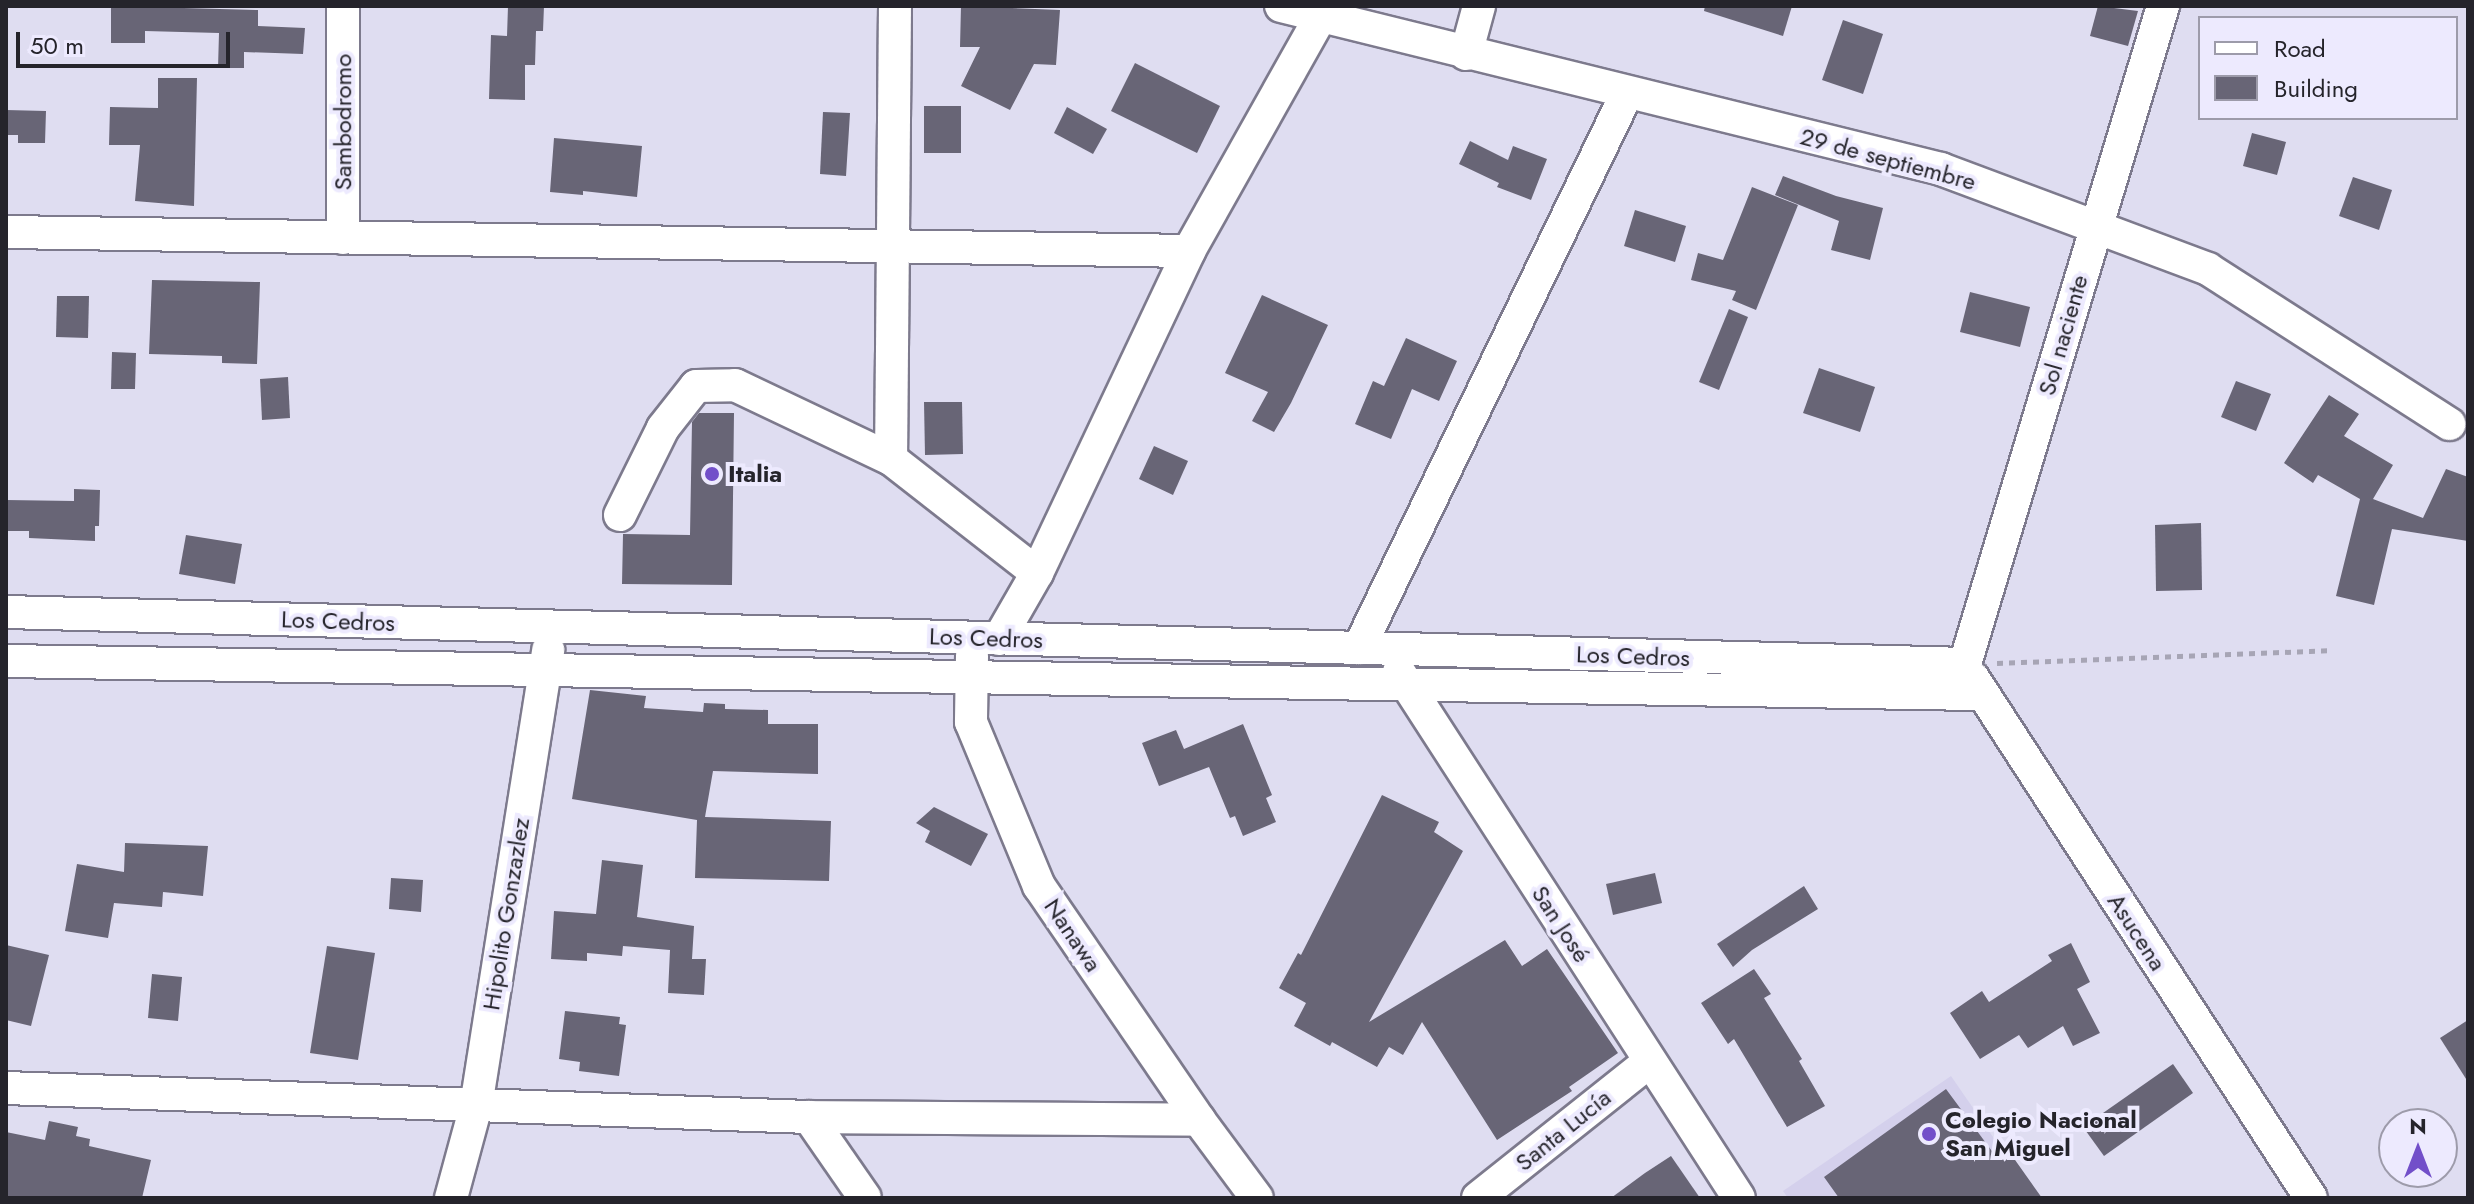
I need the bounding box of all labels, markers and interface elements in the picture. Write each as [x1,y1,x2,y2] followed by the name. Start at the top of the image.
[20,16,234,66] scale bar
[2198,16,2458,120] legend
[30,28,84,63] text: 50 m
[2274,31,2326,66] text: Road
[329,54,357,190] street label: Sambodromo
[2274,71,2358,106] text: Building
[1797,122,1979,196] street label: 29 de septiembre
[2032,271,2094,399] street label: Sol naciente
[728,460,782,488] place label: Italia
[703,465,721,483] marker: Italia
[281,605,395,637] street label: Los Cedros
[929,622,1043,654] street label: Los Cedros
[1576,640,1690,672] street label: Los Cedros
[477,816,535,1012] street label: Hipolito Gonzazlez
[1526,880,1596,968] street label: San José
[2101,888,2173,976] street label: Asucena
[1038,893,1108,977] street label: Nanawa
[1510,1083,1616,1177] street label: Santa Lucía
[1945,1106,2137,1162] place label: Colegio Nacional San Miguel
[2378,1108,2458,1188] north arrow
[2409,1110,2427,1142] text: N
[1920,1125,1938,1143] marker: Colegio Nacional San Miguel

